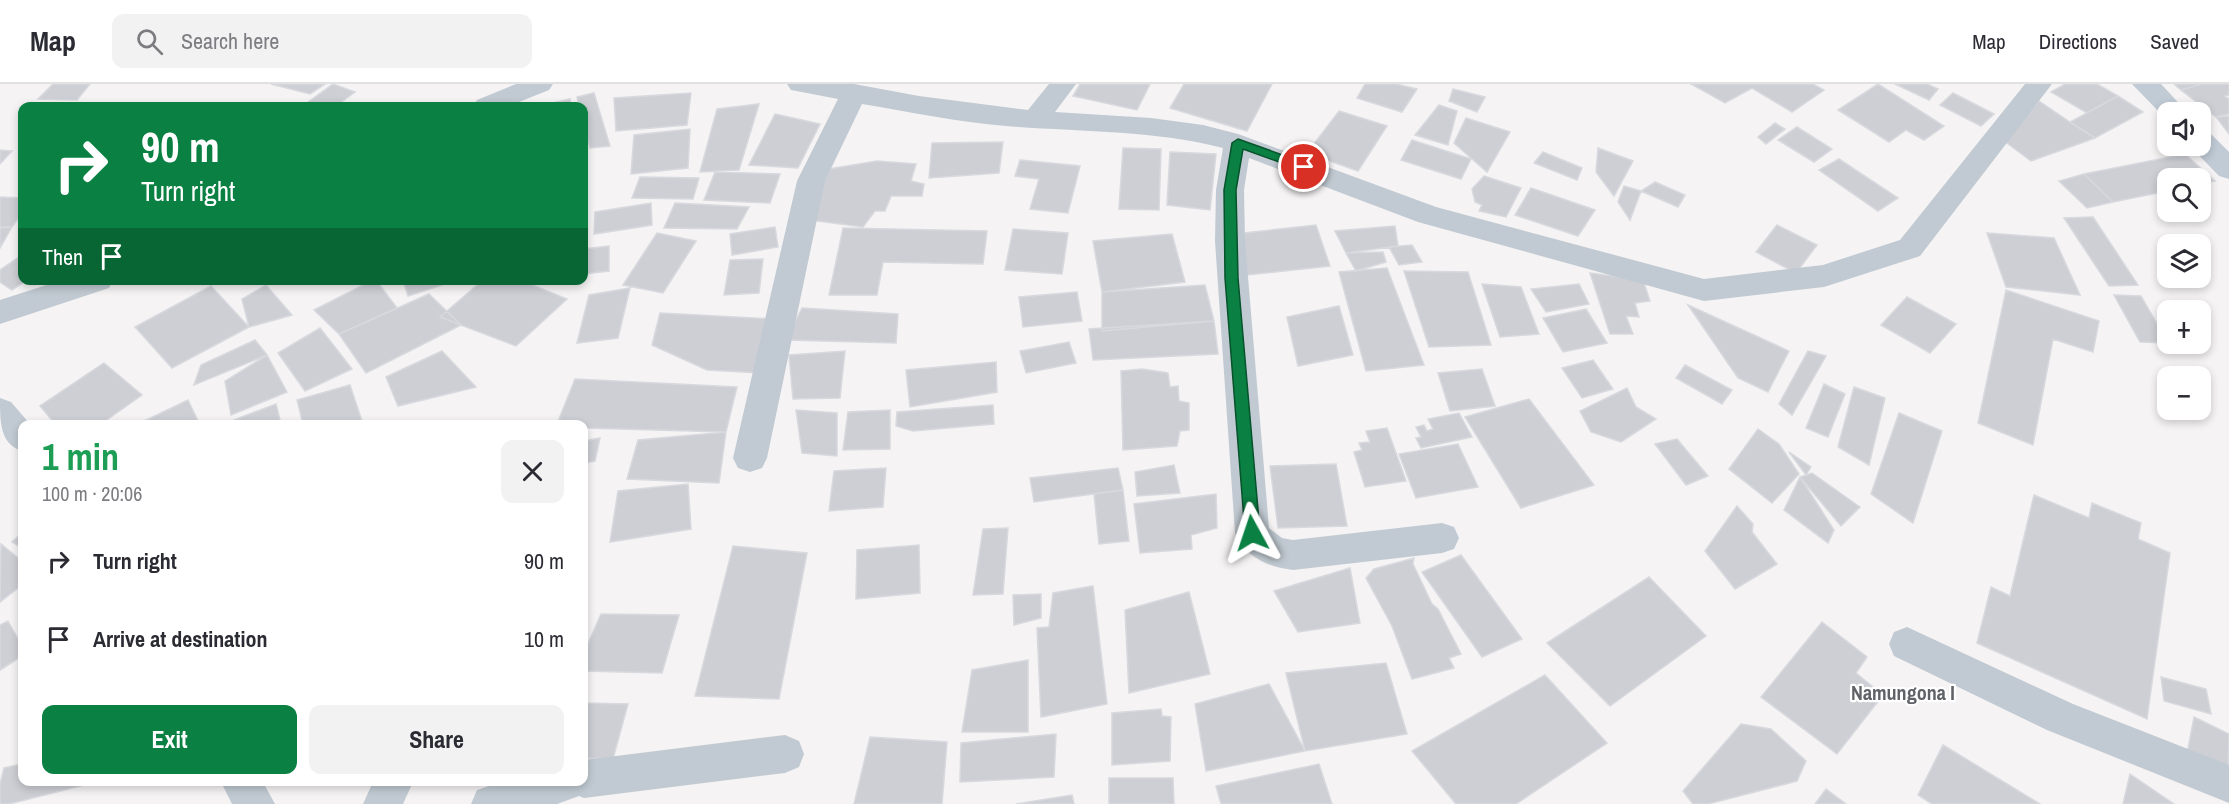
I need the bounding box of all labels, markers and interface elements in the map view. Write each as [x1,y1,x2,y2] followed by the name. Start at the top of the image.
[112,14,532,68] search box
[30,22,76,60] text: Map
[133,25,166,58] icon: search
[181,26,279,56] text: Search here
[1972,27,2006,56] text: Map
[2039,27,2117,56] text: Directions
[2150,27,2199,56] text: Saved
[2157,102,2211,420] map controls
[2157,102,2211,156] button: sound
[141,119,220,175] text: 90 m
[42,126,120,204] icon: right
[1278,141,1329,192] pin
[1287,150,1320,183] icon: arrive
[2157,168,2211,222] button: search
[141,173,235,209] text: Turn right
[2157,234,2211,288] button: layers
[95,240,128,273] icon: arrive
[42,242,83,272] text: Then
[2157,300,2211,354] button: +
[2157,366,2211,420] button: −
[42,433,119,481] text: 1 min
[501,440,564,503] button: close
[42,480,142,507] text: 100 m · 20:06
[1220,501,1284,565] position arrow
[42,545,75,578] icon: right
[93,546,177,576] text: Turn right
[524,546,564,576] text: 90 m
[42,623,75,656] icon: arrive
[93,624,267,654] text: Arrive at destination
[524,624,564,654] text: 10 m
[1851,679,1955,706] district label: Namungona I
[42,705,297,774] button: Exit
[309,705,564,774] button: Share

